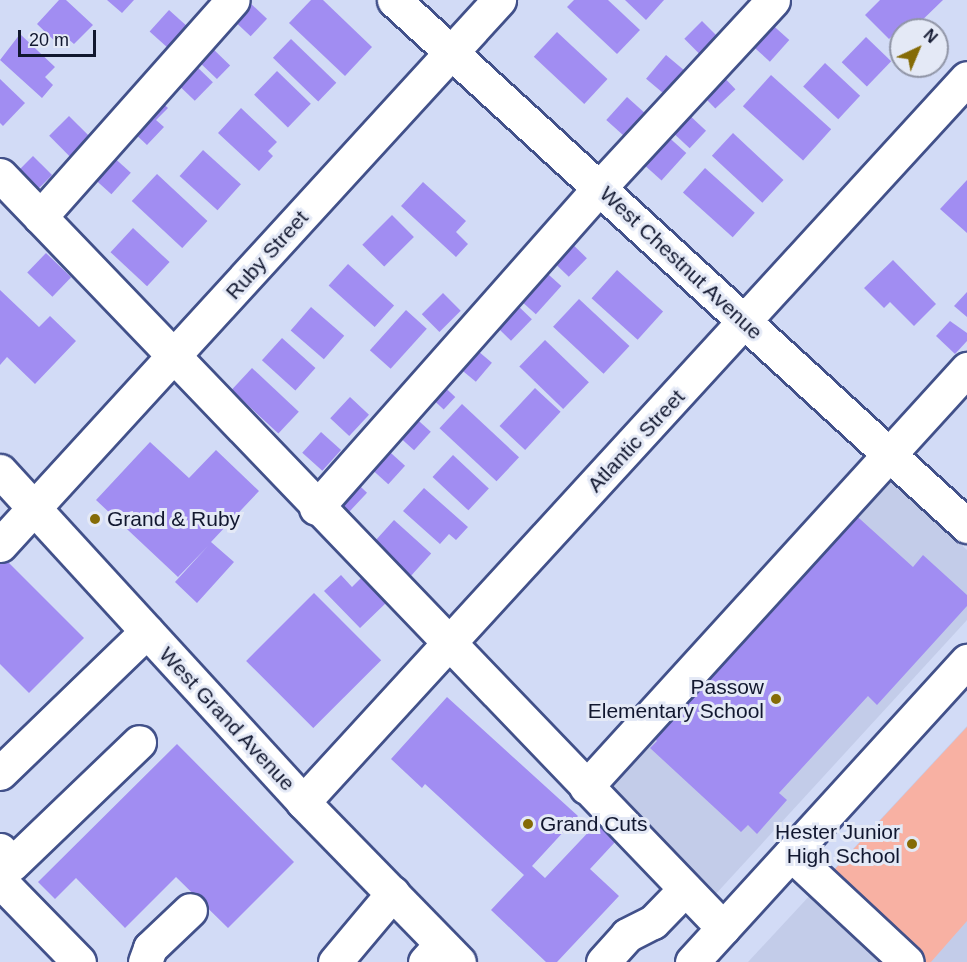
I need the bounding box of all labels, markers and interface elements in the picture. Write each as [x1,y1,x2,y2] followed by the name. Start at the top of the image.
[21,18,99,56] scale bar
[889,18,949,78] north arrow
[920,26,941,46] text: N
[29,30,69,50] text: 20 m
[594,181,768,345] street label: West Chestnut Avenue
[221,205,313,305] street label: Ruby Street
[582,385,690,497] street label: Atlantic Street
[107,506,240,532] place label: Grand & Ruby
[88,512,102,526] marker: Grand & Ruby
[154,642,300,796] street label: West Grand Avenue
[588,674,764,724] place label: Passow Elementary School
[769,692,783,706] marker: Passow Elementary School
[540,811,647,837] place label: Grand Cuts
[521,817,535,831] marker: Grand Cuts
[775,819,900,869] place label: Hester Junior High School
[905,837,919,851] marker: Hester Junior High School

